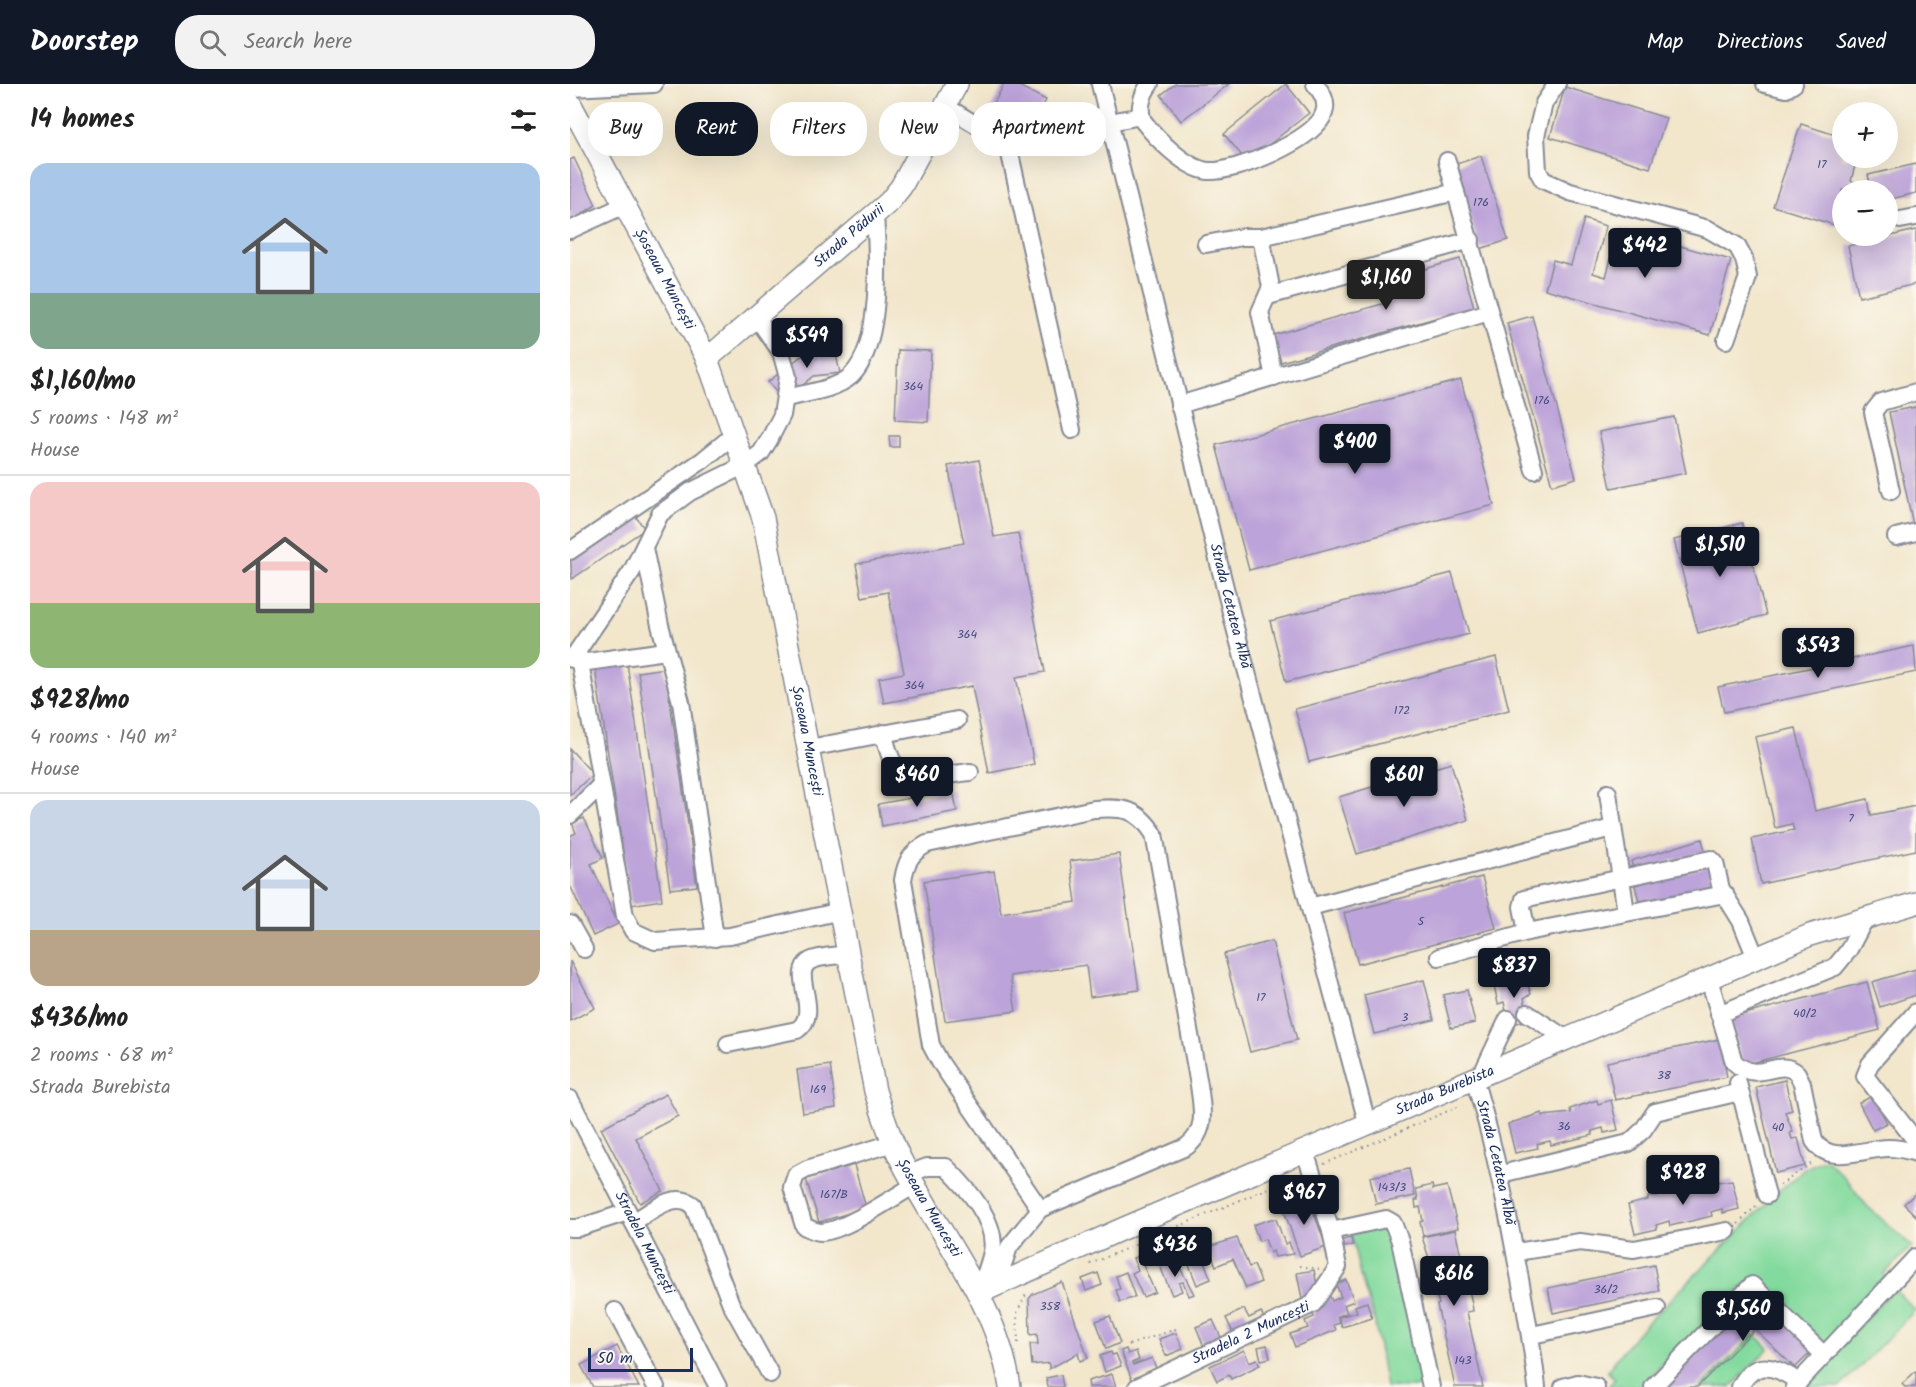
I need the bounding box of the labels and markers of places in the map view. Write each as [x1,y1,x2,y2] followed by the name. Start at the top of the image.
[1609,228,1681,279] pin: $442
[1337,260,1435,311] pin: $1,160
[771,318,843,369] pin: $549
[1319,424,1391,475] pin: $400
[1671,527,1769,578] pin: $1,510
[1782,628,1854,679] pin: $543
[881,757,953,808] pin: $460
[1368,757,1440,808] pin: $601
[1478,948,1550,999] pin: $837
[1647,1155,1719,1206] pin: $928
[1268,1175,1340,1226] pin: $967
[1139,1227,1211,1278] pin: $436
[1418,1256,1490,1307] pin: $616
[1694,1291,1792,1342] pin: $1,560

